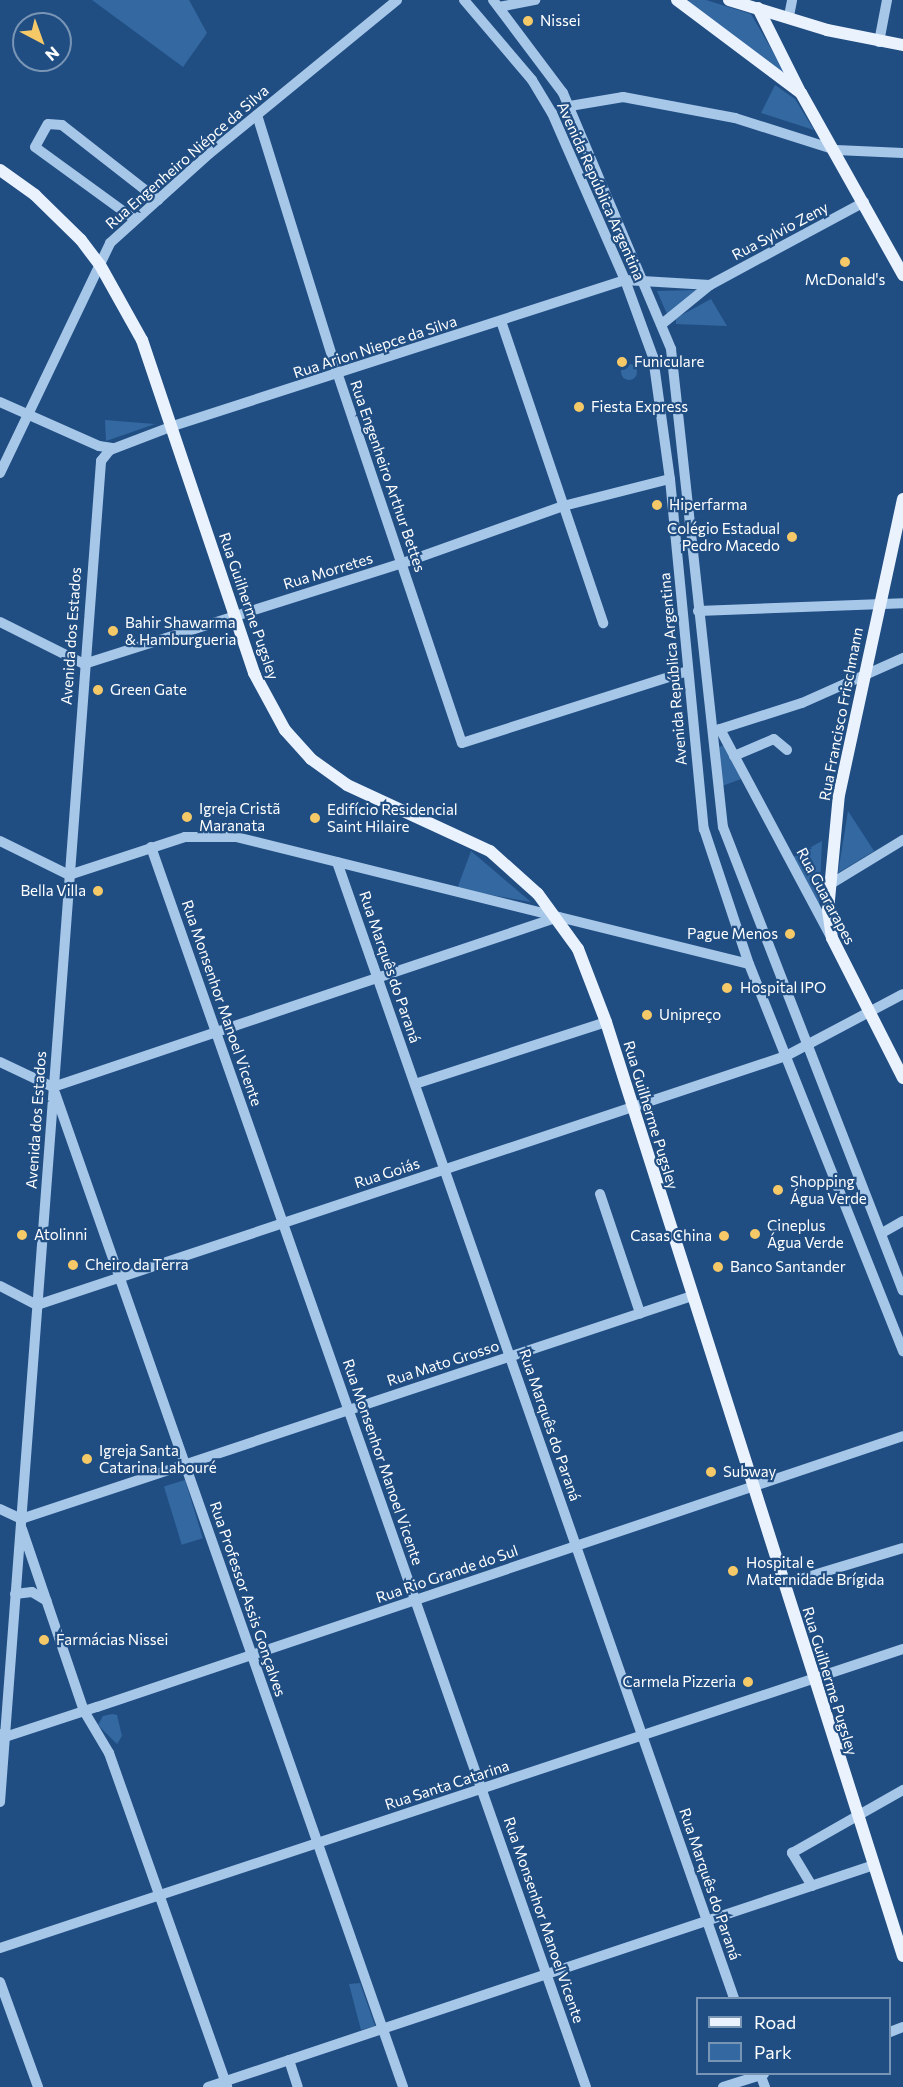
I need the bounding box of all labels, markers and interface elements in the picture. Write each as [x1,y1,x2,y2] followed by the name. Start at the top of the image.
[12,12,72,72] north arrow
[540,12,581,30] place label: Nissei
[521,14,535,28] marker: Nissei
[42,43,64,66] text: N
[102,81,272,233] street label: Rua Engenheiro Niépce da Silva
[553,99,649,283] street label: Avenida República Argentina
[729,198,831,264] street label: Rua Sylvio Zeny
[838,255,852,269] marker: McDonald's
[805,271,885,289] place label: McDonald's
[291,312,459,382] street label: Rua Arion Niepce da Silva
[634,353,704,371] place label: Funiculare
[615,355,629,369] marker: Funiculare
[347,378,429,574] street label: Rua Engenheiro Arthur Bettes
[591,398,688,416] place label: Fiesta Express
[572,400,586,414] marker: Fiesta Express
[669,496,747,514] place label: Hiperfarma
[650,498,664,512] marker: Hiperfarma
[667,519,780,554] place label: Colégio Estadual Pedro Macedo
[215,530,283,682] street label: Rua Guilherme Pugsley
[785,530,799,544] marker: Colégio Estadual Pedro Macedo
[281,549,375,593] street label: Rua Morretes
[57,567,85,705] street label: Avenida dos Estados
[656,572,690,766] street label: Avenida República Argentina
[125,613,236,648] place label: Bahir Shawarma & Hamburgueria
[106,624,120,638] marker: Bahir Shawarma & Hamburgueria
[815,626,867,802] street label: Rua Francisco Frischmann
[110,681,187,699] place label: Green Gate
[91,683,105,697] marker: Green Gate
[199,799,280,834] place label: Igreja Cristã Maranata
[327,800,458,835] place label: Edifício Residencial Saint Hilaire
[180,810,194,824] marker: Igreja Cristã Maranata
[308,811,322,825] marker: Edifício Residencial Saint Hilaire
[793,844,859,948] street label: Rua Guararapes
[20,882,86,900] place label: Bella Villa
[91,884,105,898] marker: Bella Villa
[356,889,424,1045] street label: Rua Marquês do Paraná
[178,898,266,1108] street label: Rua Monsenhor Manoel Vicente
[687,925,778,943] place label: Pague Menos
[783,927,797,941] marker: Pague Menos
[718,979,736,997] marker: Hospital IPO
[740,979,826,997] place label: Hospital IPO
[659,1006,721,1024] place label: Unipreço
[640,1008,654,1022] marker: Unipreço
[620,1038,682,1192] street label: Rua Guilherme Pugsley
[22,1051,50,1189] street label: Avenida dos Estados
[352,1154,422,1192] street label: Rua Goiás
[790,1172,867,1207] place label: Shopping Água Verde
[771,1183,785,1197] marker: Shopping Água Verde
[767,1216,844,1251] place label: Cineplus Água Verde
[34,1226,87,1244] place label: Atolinni
[630,1227,712,1245] place label: Casas China
[748,1227,762,1241] marker: Cineplus Água Verde
[15,1228,29,1242] marker: Atolinni
[717,1229,731,1243] marker: Casas China
[85,1256,189,1274] place label: Cheiro da Terra
[66,1258,80,1272] marker: Cheiro da Terra
[730,1258,846,1276] place label: Banco Santander
[711,1260,725,1274] marker: Banco Santander
[385,1336,501,1390] street label: Rua Mato Grosso
[516,1347,584,1503] street label: Rua Marquês do Paraná
[339,1357,427,1567] street label: Rua Monsenhor Manoel Vicente
[99,1441,217,1476] place label: Igreja Santa Catarina Labouré
[80,1452,94,1466] marker: Igreja Santa Catarina Labouré
[723,1463,776,1481] place label: Subway
[704,1465,718,1479] marker: Subway
[206,1499,290,1699] street label: Rua Professor Assis Gonçalves
[374,1541,520,1607] street label: Rua Rio Grande do Sul
[746,1553,884,1588] place label: Hospital e Maternidade Brígida
[724,1562,742,1580] marker: Hospital e Maternidade Brígida
[799,1604,861,1758] street label: Rua Guilherme Pugsley
[56,1631,168,1649] place label: Farmácias Nissei
[37,1633,51,1647] marker: Farmácias Nissei
[623,1673,736,1691] place label: Carmela Pizzeria
[741,1675,755,1689] marker: Carmela Pizzeria
[383,1756,511,1814] street label: Rua Santa Catarina
[676,1806,744,1962] street label: Rua Marquês do Paraná
[500,1815,588,2025] street label: Rua Monsenhor Manoel Vicente
[696,1997,891,2075] legend
[754,2011,796,2033] text: Road
[754,2041,792,2063] text: Park

